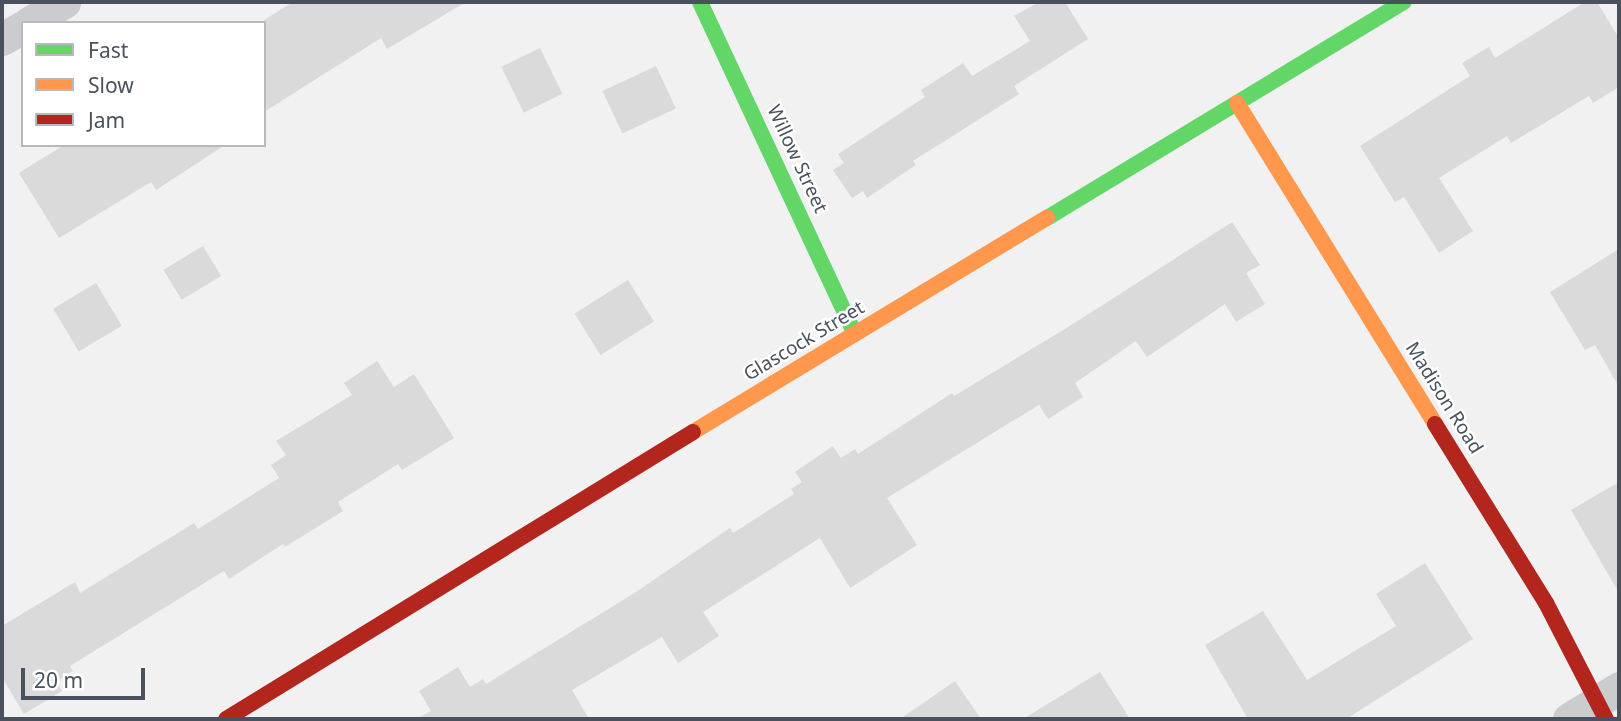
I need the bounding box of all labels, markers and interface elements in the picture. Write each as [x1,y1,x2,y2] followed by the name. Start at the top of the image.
[21,21,266,147] legend
[88,36,128,64] text: Fast
[88,71,134,99] text: Slow
[762,101,832,217] street label: Willow Street
[88,106,125,134] text: Jam
[740,296,868,386] street label: Glascock Street
[1401,338,1487,458] street label: Madison Road
[24,654,149,698] scale bar
[34,666,83,694] text: 20 m

